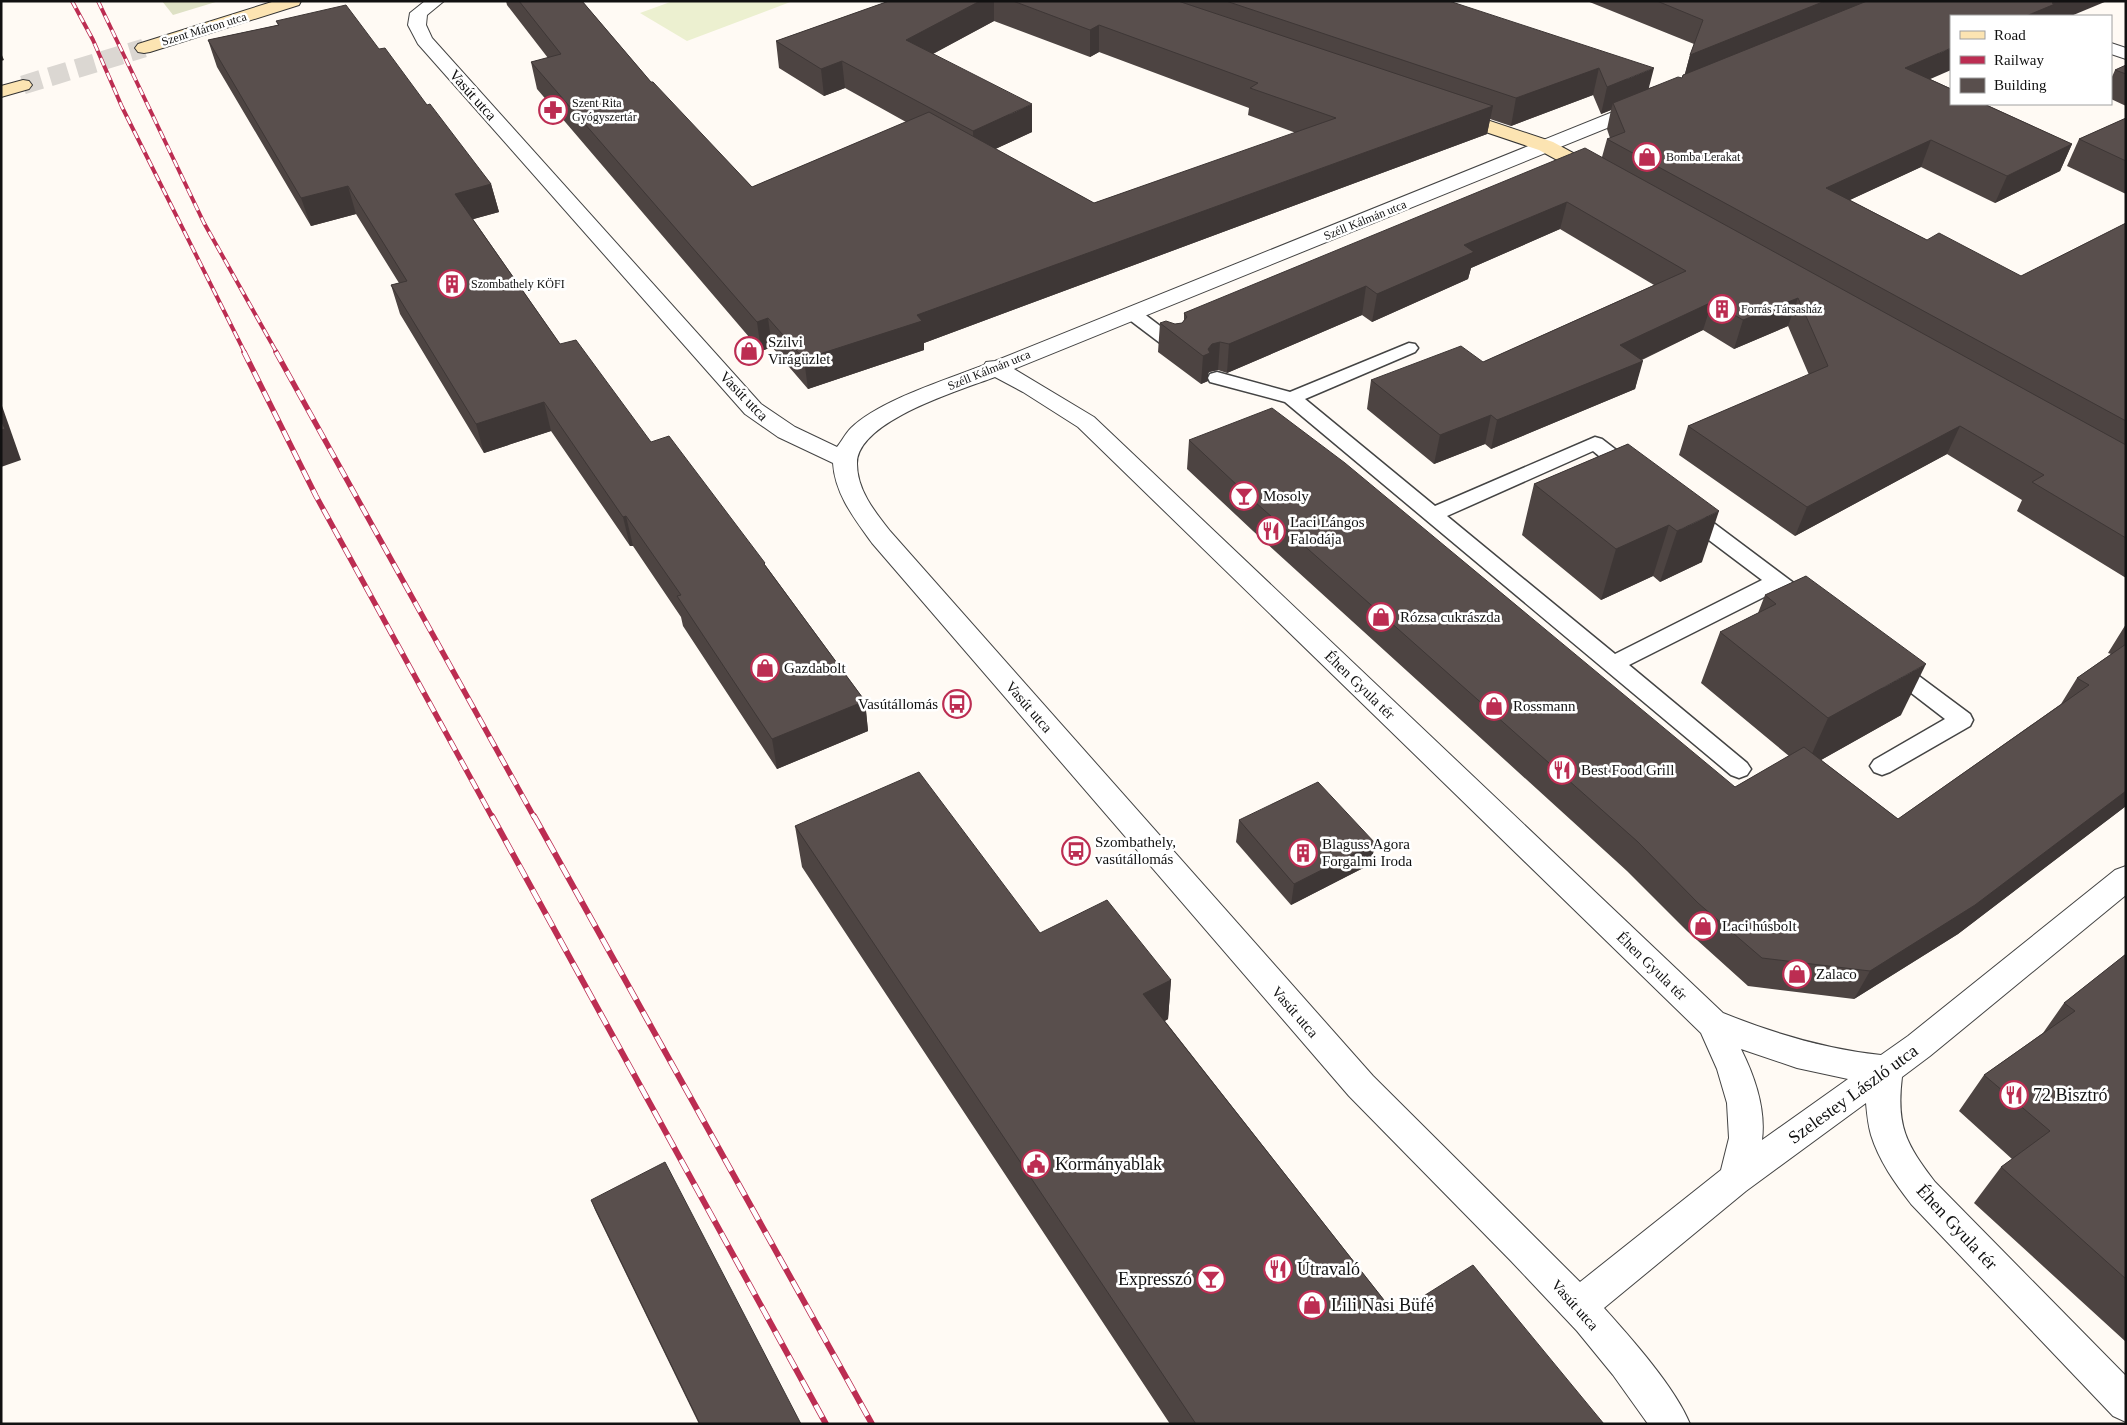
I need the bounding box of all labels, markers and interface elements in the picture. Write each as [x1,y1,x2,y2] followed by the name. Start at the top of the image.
[160,9,249,49] street label: Szent Márton utca
[1950,15,2112,105] legend
[1994,27,2026,43] text: Road
[1994,52,2044,68] text: Railway
[446,67,500,124] street label: Vasút utca
[1994,77,2047,93] text: Building
[538,95,568,125] pharmacy icon: Szent Rita Gyógyszertár
[572,96,637,124] place label: Szent Rita Gyógyszertár
[1632,142,1662,172] shop icon: Bomba Lerakat
[1666,150,1741,164] place label: Bomba Lerakat
[1322,197,1409,243] street label: Széll Kálmán utca
[437,269,467,299] building icon: Szombathely KÖFI
[471,277,565,291] place label: Szombathely KÖFI
[1707,294,1737,324] building icon: Forrás Társasház
[1741,302,1822,316] place label: Forrás Társasház
[768,334,831,367] place label: Szilvi Virágüzlet
[734,336,764,366] shop icon: Szilvi Virágüzlet
[946,347,1033,393] street label: Széll Kálmán utca
[717,368,772,424] street label: Vasút utca
[1229,481,1259,511] bar icon: Mosoly
[1263,488,1309,504] place label: Mosoly
[1290,514,1365,547] place label: Laci Lángos Falodája
[1256,516,1286,546] restaurant icon: Laci Lángos Falodája
[1366,602,1396,632] shop icon: Rózsa cukrászda
[1400,609,1501,625] place label: Rózsa cukrászda
[1322,648,1398,722] street label: Éhen Gyula tér
[750,653,780,683] shop icon: Gazdabolt
[784,660,846,676] place label: Gazdabolt
[1003,678,1056,736] street label: Vasút utca
[942,689,972,719] bus stop icon: Vasútállomás
[1479,691,1509,721] shop icon: Rossmann
[858,696,938,712] place label: Vasútállomás
[1513,698,1576,714] place label: Rossmann
[1547,755,1577,785] restaurant icon: Best Food Grill
[1581,762,1674,778] place label: Best Food Grill
[1095,834,1176,867] place label: Szombathely, vasútállomás
[1061,836,1091,866] bus stop icon: Szombathely, vasútállomás
[1322,836,1412,869] place label: Blaguss Agora Forgalmi Iroda
[1288,838,1318,868] building icon: Blaguss Agora Forgalmi Iroda
[1688,911,1718,941] shop icon: Laci húsbolt
[1722,918,1797,934] place label: Laci húsbolt
[1614,929,1690,1003] street label: Éhen Gyula tér
[1782,959,1812,989] shop icon: Zalaco
[1816,966,1857,982] place label: Zalaco
[1269,983,1322,1041] street label: Vasút utca
[1784,1040,1922,1148] street label: Szelestey László utca
[1999,1080,2029,1110] restaurant icon: 72 Bisztró
[2033,1085,2108,1105] place label: 72 Bisztró
[1021,1149,1051,1179] public building icon: Kormányablak
[1055,1154,1162,1174] place label: Kormányablak
[1913,1180,2002,1274] street label: Éhen Gyula tér
[1263,1254,1293,1284] restaurant icon: Útravaló
[1297,1258,1360,1279] place label: Útravaló
[1196,1264,1226,1294] bar icon: Expresszó
[1118,1269,1192,1289] place label: Expresszó
[1548,1277,1602,1334] street label: Vasút utca
[1297,1290,1327,1320] shop icon: Lili Nasi Büfé
[1331,1295,1434,1315] place label: Lili Nasi Büfé

